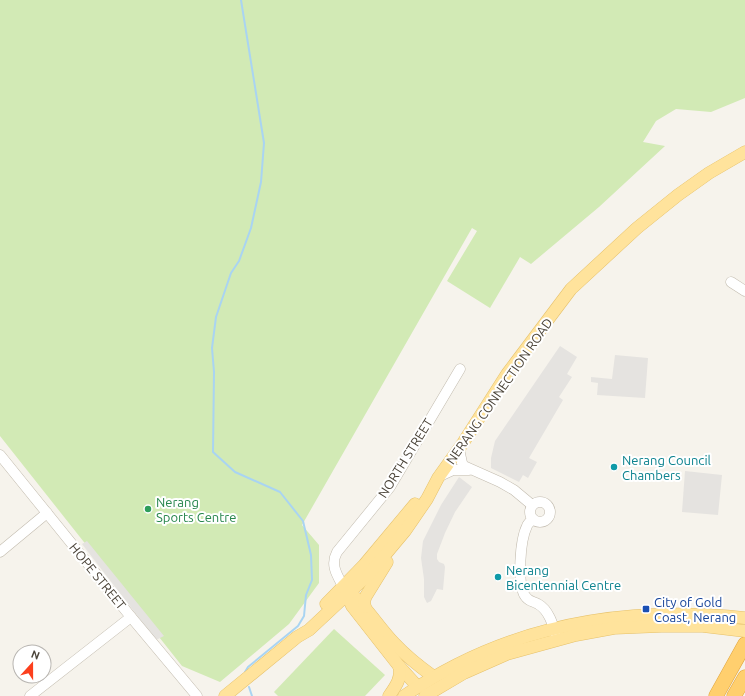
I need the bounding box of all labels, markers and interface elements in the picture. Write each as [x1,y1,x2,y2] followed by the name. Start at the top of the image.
[443,315,555,467] street label: NERANG CONNECTION ROAD
[375,416,435,500] street label: NORTH STREET
[622,453,712,482] place label: Nerang Council Chambers
[609,462,619,472] marker: Nerang Council Chambers
[156,495,236,524] place label: Nerang Sports Centre
[143,504,153,514] marker: Nerang Sports Centre
[67,540,129,612] street label: HOPE STREET
[506,563,621,592] place label: Nerang Bicentennial Centre
[493,572,503,582] marker: Nerang Bicentennial Centre
[654,595,736,625] place label: City of Gold Coast, Nerang
[641,604,651,614] marker: City of Gold Coast, Nerang
[12,644,52,684] north arrow
[30,648,42,662] text: N

